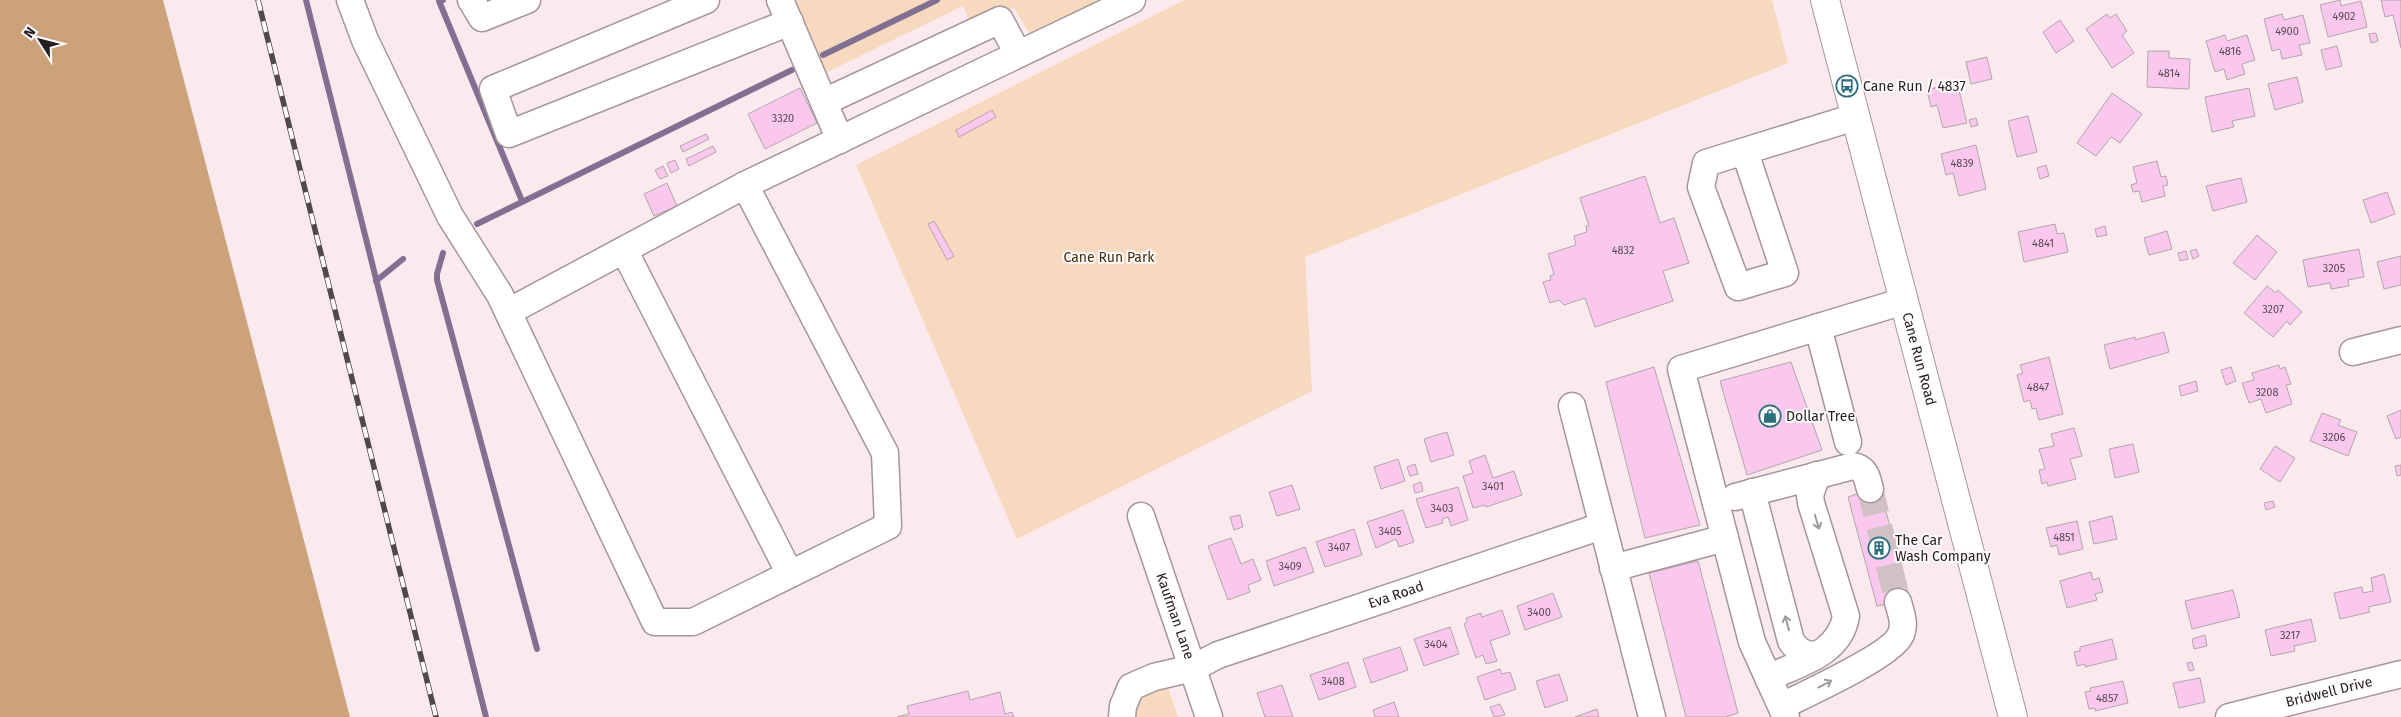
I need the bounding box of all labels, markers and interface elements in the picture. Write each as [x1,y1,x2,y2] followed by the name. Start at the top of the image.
[2333,10,2355,23] house number: 4902
[15,15,65,65] north arrow
[20,24,39,41] text: N
[2275,25,2299,38] house number: 4900
[2219,45,2241,58] house number: 4816
[2158,67,2180,80] house number: 4814
[1835,74,1859,98] bus stop icon: Cane Run / 4837
[1863,78,1966,95] place label: Cane Run / 4837
[772,112,794,125] house number: 3320
[1950,157,1974,170] house number: 4839
[2032,237,2054,250] house number: 4841
[1612,244,1634,257] house number: 4832
[1064,249,1155,266] park label: Cane Run Park
[2323,262,2346,275] house number: 3205
[2262,303,2284,316] house number: 3207
[1898,311,1940,407] street label: Cane Run Road
[2027,381,2049,394] house number: 4847
[2255,386,2279,399] house number: 3208
[1758,404,1782,428] shop icon: Dollar Tree
[1786,408,1855,425] place label: Dollar Tree
[2323,431,2346,444] house number: 3206
[1482,480,1504,493] house number: 3401
[1431,502,1453,515] house number: 3403
[1813,513,1822,529] one-way arrow
[1379,525,1402,538] house number: 3405
[2053,531,2075,544] house number: 4851
[1895,532,1991,565] place label: The Car Wash Company
[1867,536,1891,560] building icon: The Car Wash Company
[1328,541,1350,554] house number: 3407
[1278,560,1302,573] house number: 3409
[1152,570,1198,662] street label: Kaufman Lane
[1366,578,1426,612] street label: Eva Road
[1527,606,1551,619] house number: 3400
[1781,616,1791,632] one-way arrow
[2280,629,2300,642] house number: 3217
[1424,638,1448,651] house number: 3404
[2284,673,2374,711] street label: Bridwell Drive
[1321,675,1345,688] house number: 3408
[1818,678,1832,688] one-way arrow
[2096,692,2118,705] house number: 4857

